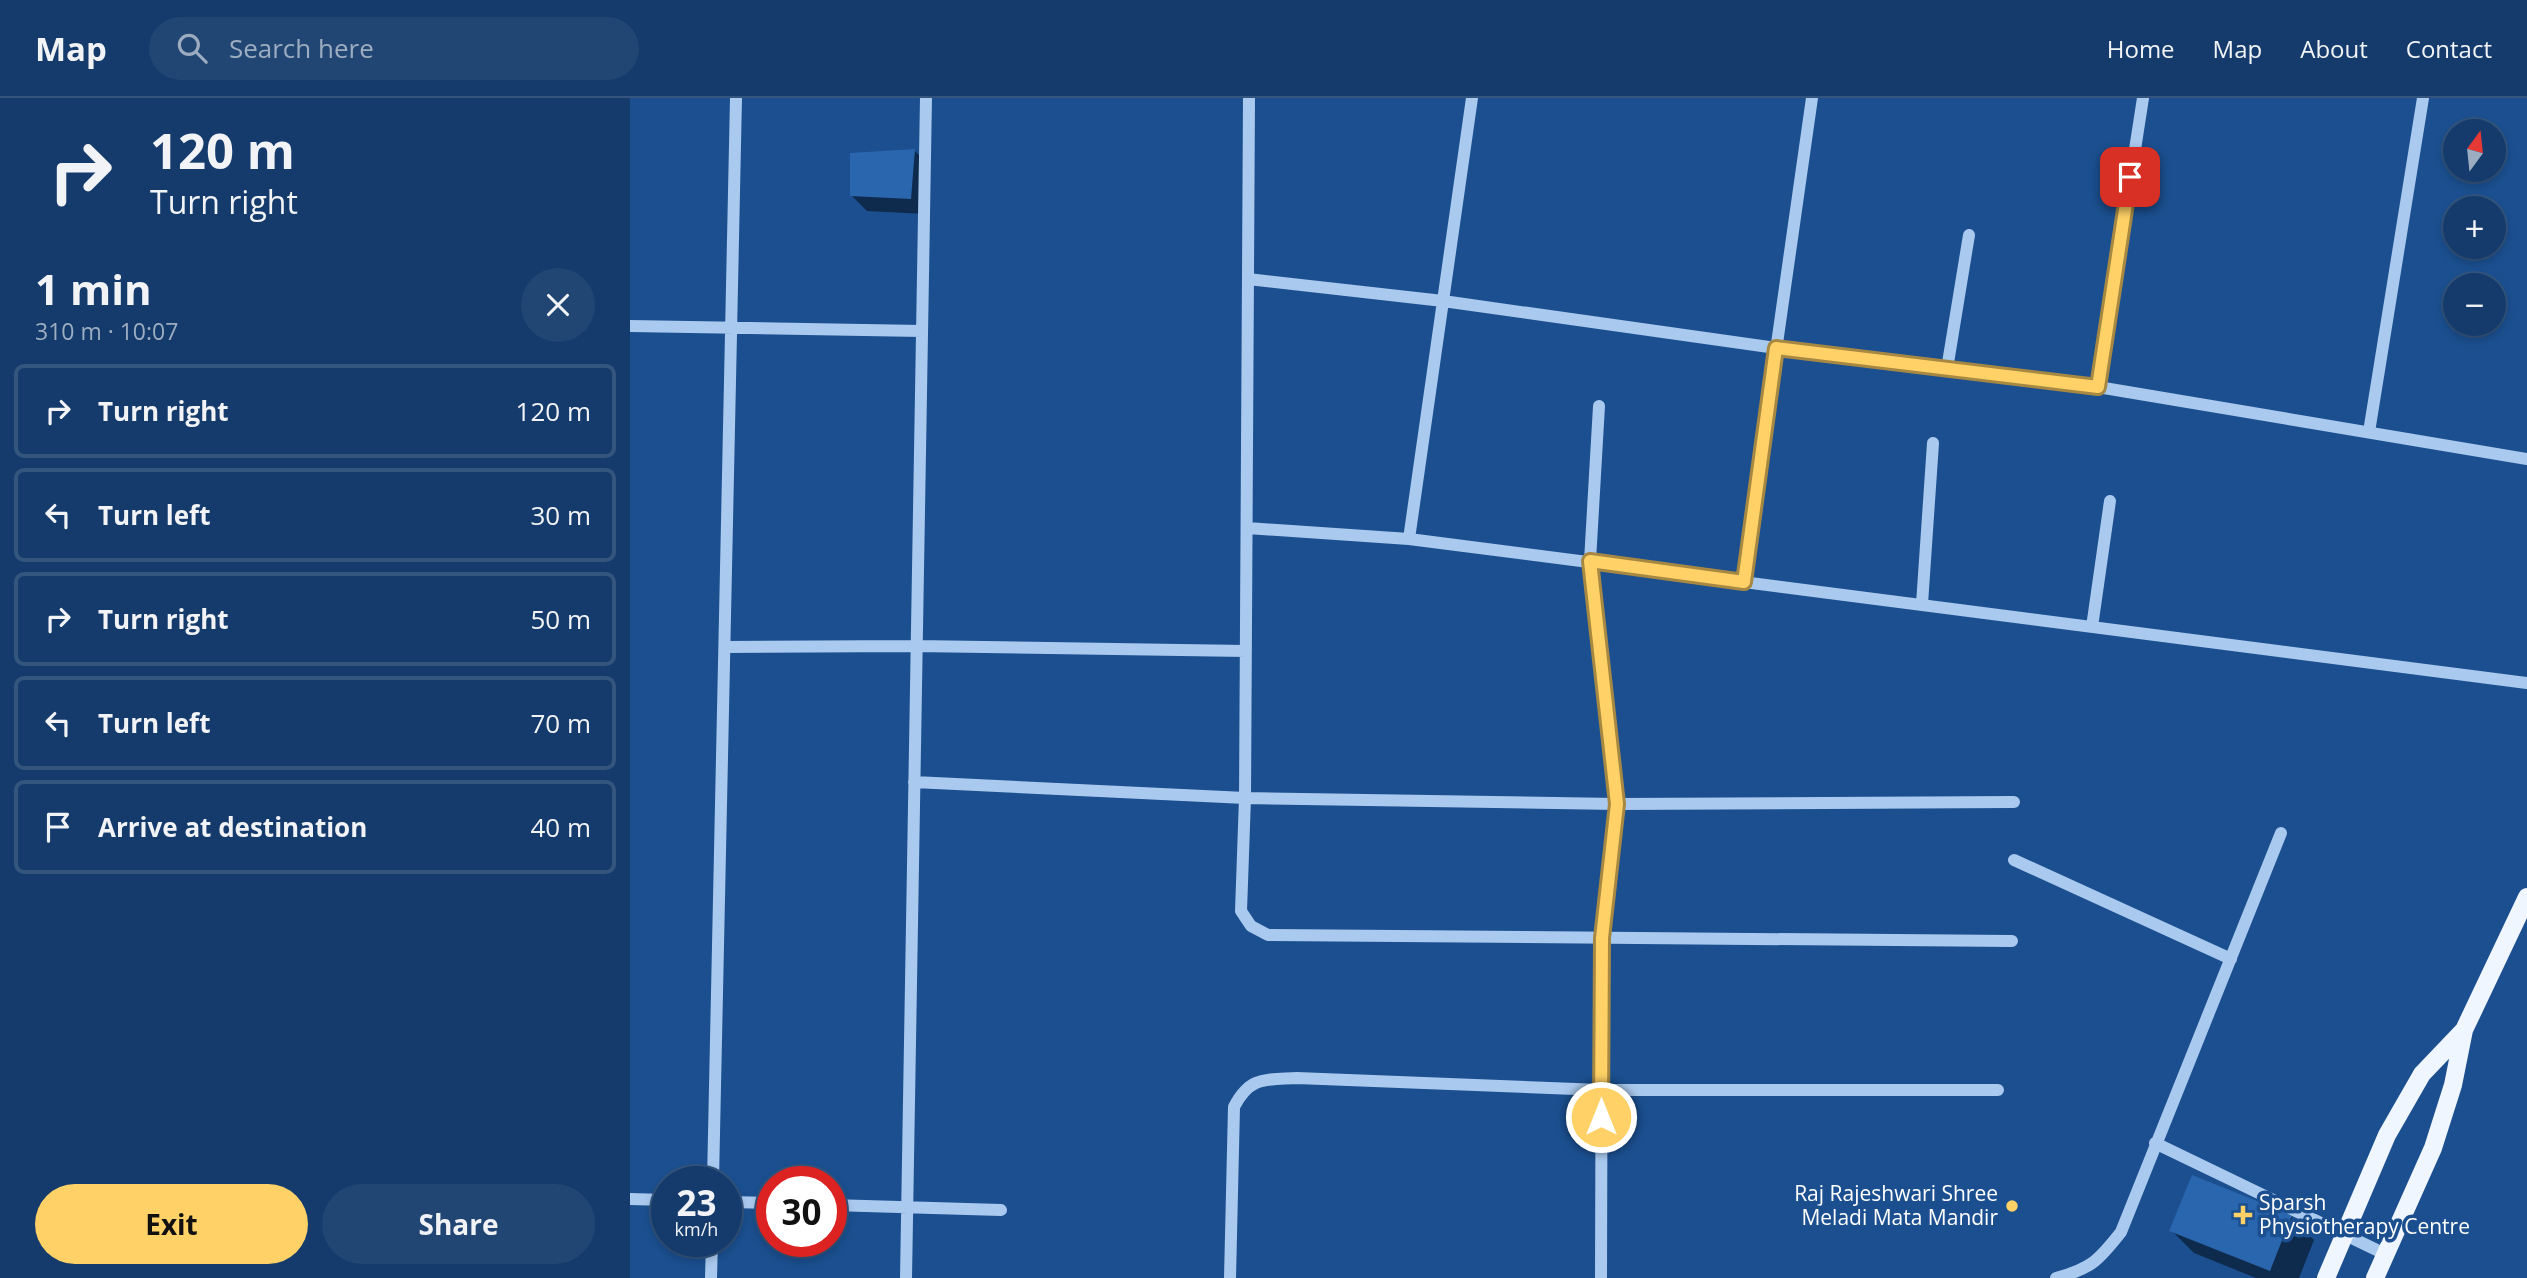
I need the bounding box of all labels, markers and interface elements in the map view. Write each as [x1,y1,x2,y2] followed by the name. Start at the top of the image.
[149,17,639,80] search box
[35,26,107,71] text: Map
[173,29,211,67] icon: search
[229,30,374,66] text: Search here
[2107,32,2175,65] text: Home
[2213,32,2262,65] text: Map
[2300,32,2368,65] text: About
[2406,32,2492,65] text: Contact
[150,117,295,183] text: 120 m
[2443,119,2506,182] north arrow
[2443,119,2506,336] map controls
[35,126,126,217] icon: right
[2100,147,2160,207] pin
[2111,158,2149,196] icon: arrive
[150,180,298,223] text: Turn right
[2443,196,2506,259] button: +
[35,260,152,317] text: 1 min
[521,268,595,342] button: close
[2443,273,2506,336] button: −
[35,315,178,347] text: 310 m · 10:07
[39,392,77,430] icon: right
[98,393,229,429] text: Turn right
[516,393,591,429] text: 120 m
[39,496,77,534] icon: left
[98,497,210,533] text: Turn left
[530,497,591,533] text: 30 m
[39,600,77,638] icon: right
[98,601,229,637] text: Turn right
[530,601,591,637] text: 50 m
[39,704,77,742] icon: left
[98,705,210,741] text: Turn left
[530,705,591,741] text: 70 m
[39,808,77,846] icon: arrive
[98,809,367,845] text: Arrive at destination
[530,809,591,845] text: 40 m
[1564,1080,1638,1154] position arrow
[756,1166,847,1257] speed limit sign: 30
[676,1179,717,1226] text: 23
[1794,1179,1998,1231] place label: Raj Rajeshwari Shree Meladi Mata Mandir
[35,1184,308,1264] button: Exit
[322,1184,595,1264] button: Share
[2259,1188,2470,1240] place label: Sparsh Physiotherapy Centre
[2004,1198,2020,1214] marker: Raj Rajeshwari Shree Meladi Mata Mandir
[2233,1205,2253,1225] marker: Sparsh Physiotherapy Centre
[675,1217,718,1241] text: km/h

